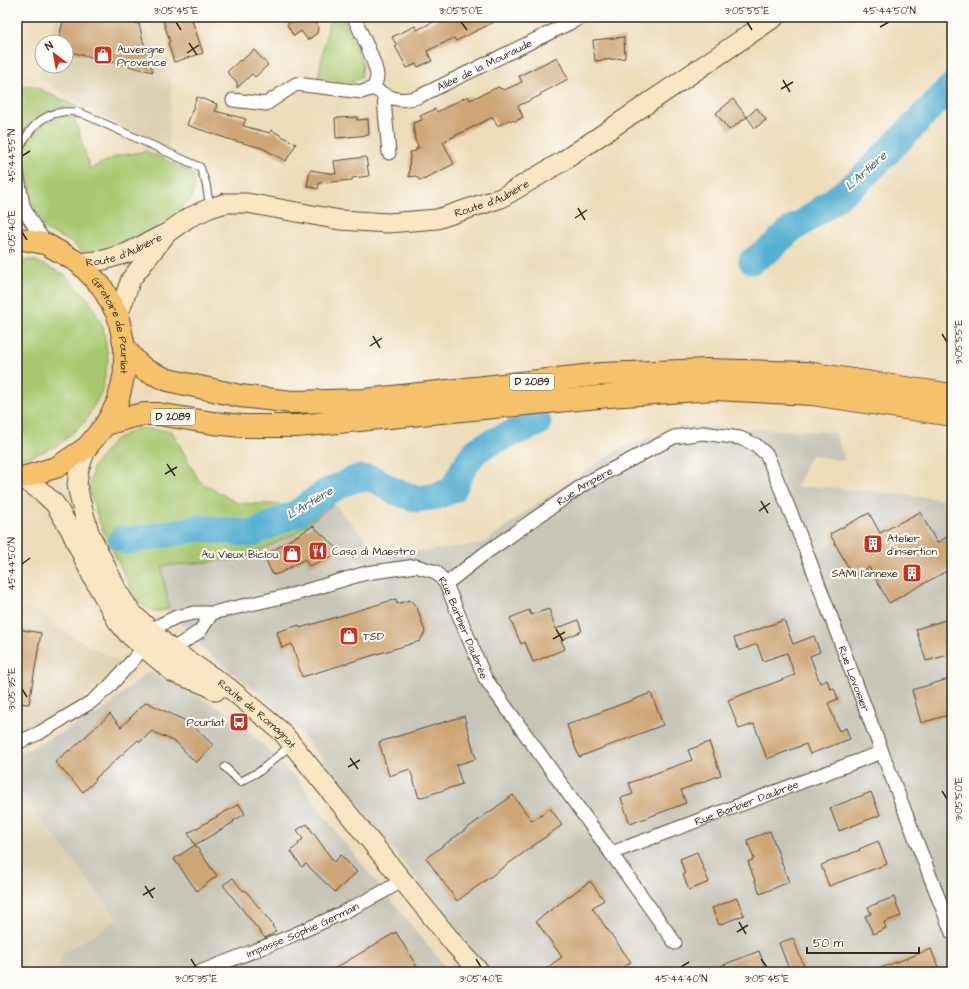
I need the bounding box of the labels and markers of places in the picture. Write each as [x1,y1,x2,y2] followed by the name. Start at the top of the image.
[117,42,166,70] place label: Auvergne Provence
[92,44,114,66] shop icon: Auvergne Provence
[887,531,937,559] place label: Atelier d'insertion
[862,533,884,555] building icon: Atelier d'insertion
[307,540,329,562] restaurant icon: Casa di Maestro
[281,543,303,565] shop icon: Au Vieux Biclou
[332,544,416,559] place label: Casa di Maestro
[201,547,278,562] place label: Au Vieux Biclou
[901,562,923,584] building icon: SAMI l'annexe
[832,566,898,581] place label: SAMI l'annexe
[338,625,360,647] shop icon: TSD
[363,629,384,644] place label: TSD
[228,711,250,733] bus stop icon: Pourliat
[187,715,226,730] place label: Pourliat

